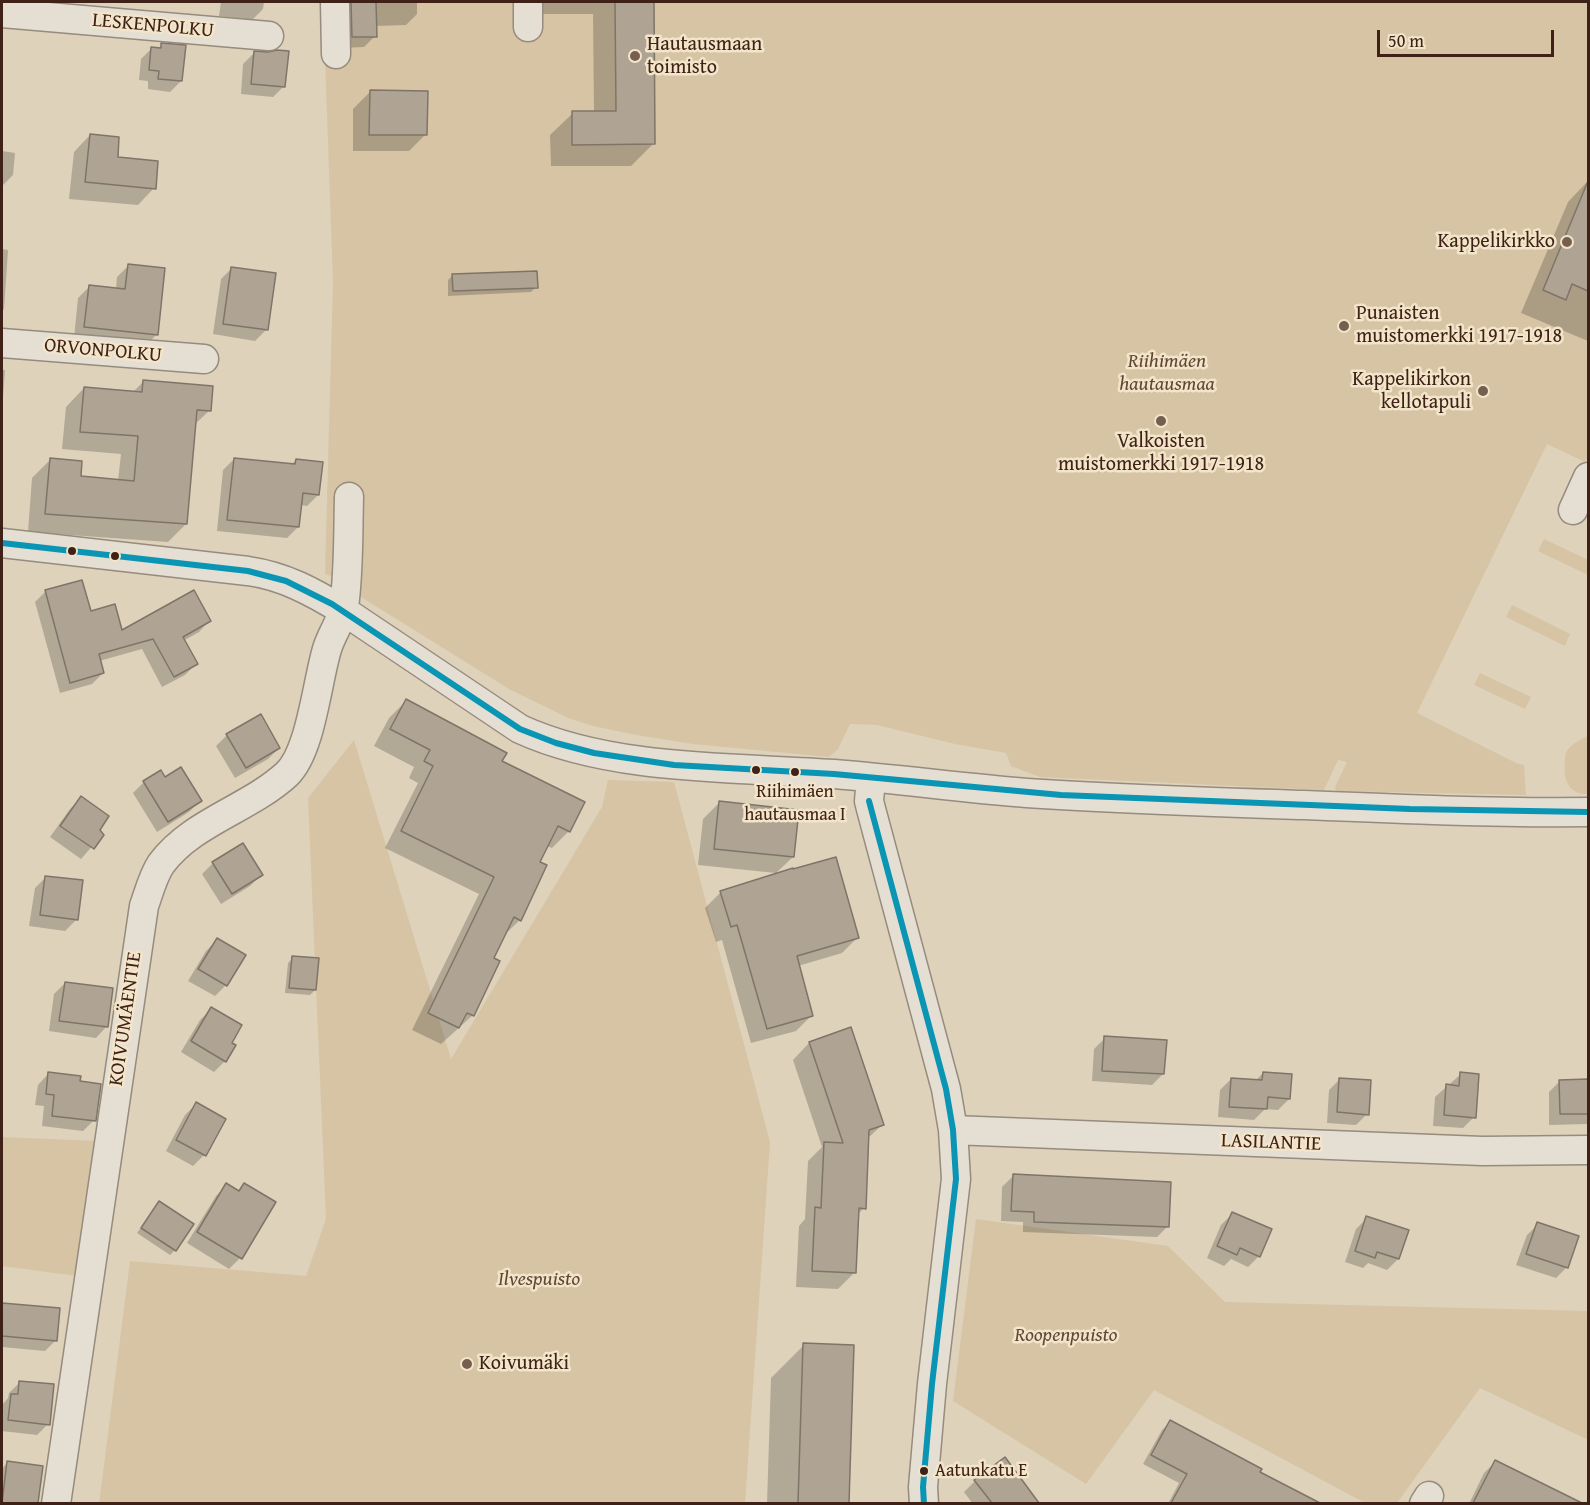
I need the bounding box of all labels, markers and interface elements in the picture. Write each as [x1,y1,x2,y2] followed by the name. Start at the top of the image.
[91,9,215,43] street label: LESKENPOLKU
[1380,18,1557,56] scale bar
[1388,27,1424,54] text: 50 m
[647,33,762,80] place label: Hautausmaan toimisto
[628,49,642,63] marker: Hautausmaan toimisto
[1437,230,1555,254] place label: Kappelikirkko
[1560,235,1574,249] marker: Kappelikirkko
[1356,302,1562,349] place label: Punaisten muistomerkki 1917-1918
[1337,319,1351,333] marker: Punaisten muistomerkki 1917-1918
[43,334,163,368] street label: ORVONPOLKU
[1119,350,1215,397] park label: Riihimäen hautausmaa
[1352,368,1471,415] place label: Kappelikirkon kellotapuli
[1476,384,1490,398] marker: Kappelikirkon kellotapuli
[1154,414,1168,428] marker: Valkoisten muistomerkki 1917-1918
[1058,430,1264,477] place label: Valkoisten muistomerkki 1917-1918
[66,545,78,557] unlabelled marker
[109,550,121,562] unlabelled marker
[750,764,762,776] unlabelled marker
[789,766,801,778] marker: Riihimäen hautausmaa I
[744,781,846,824] place label: Riihimäen hautausmaa I
[105,950,147,1088] street label: KOIVUMÄENTIE
[1220,1129,1322,1157] street label: LASILANTIE
[498,1268,580,1292] park label: Ilvespuisto
[1015,1324,1117,1348] park label: Roopenpuisto
[479,1352,569,1376] place label: Koivumäki
[460,1357,474,1371] marker: Koivumäki
[935,1460,1027,1482] place label: Aatunkatu E
[918,1465,930,1477] marker: Aatunkatu E

